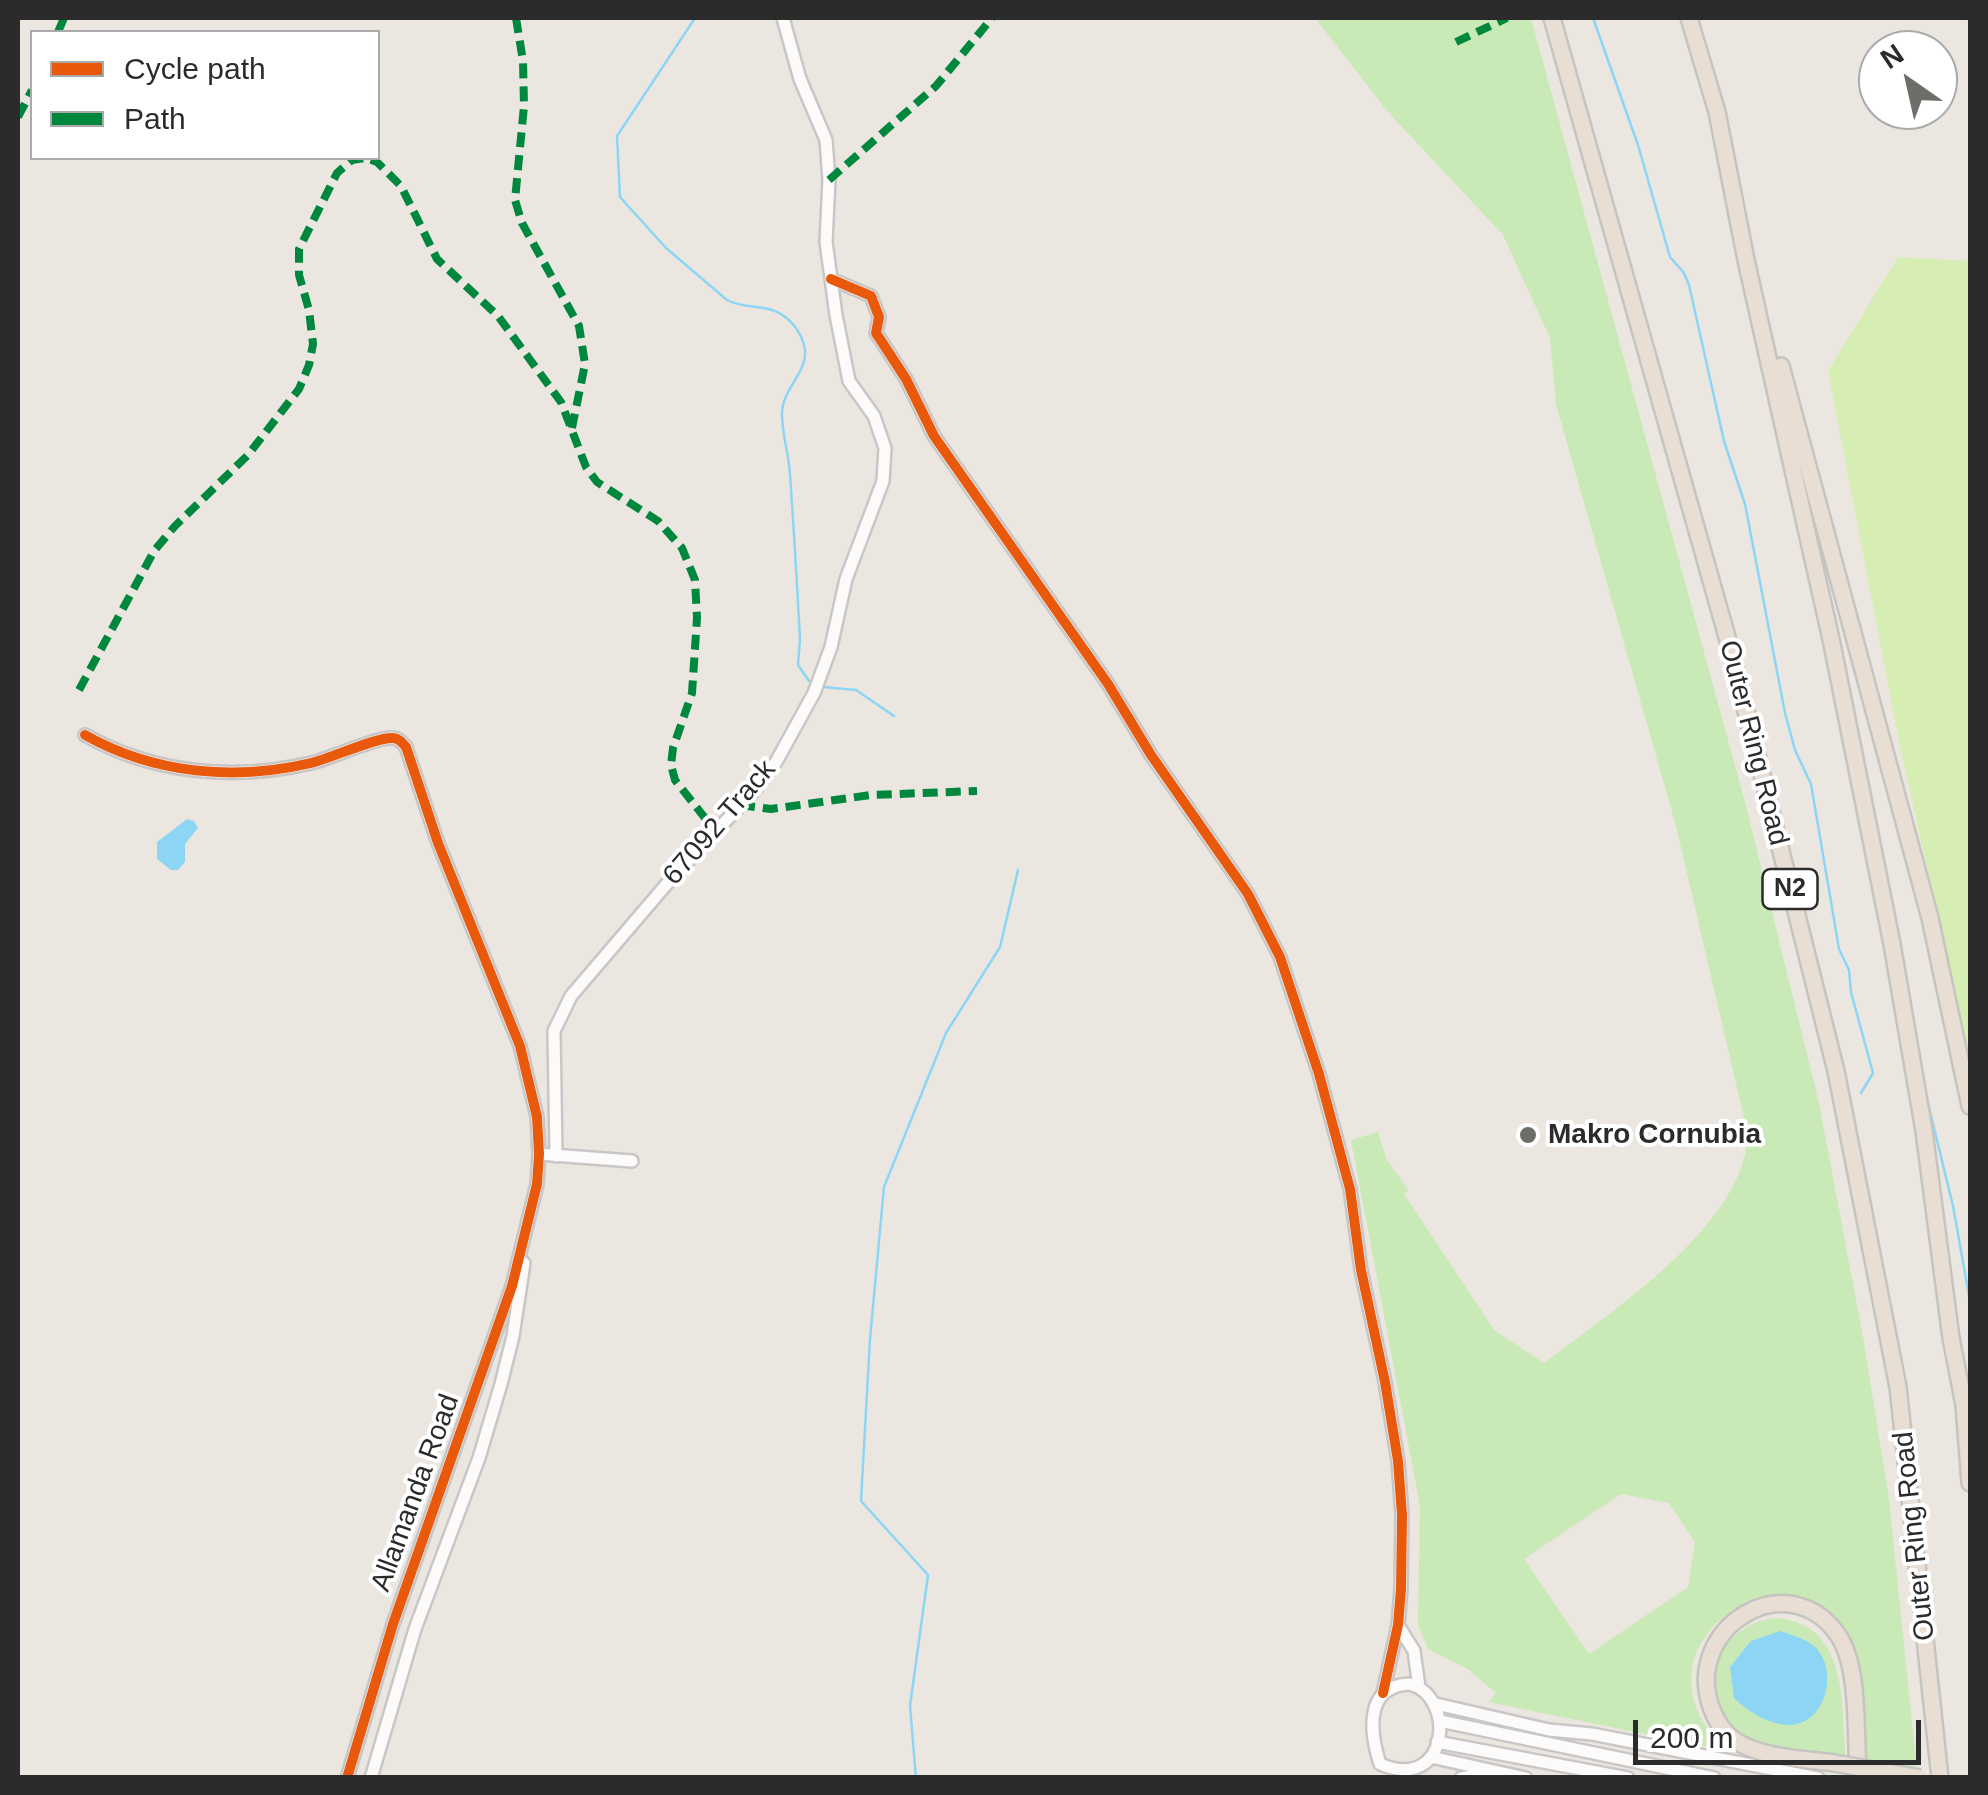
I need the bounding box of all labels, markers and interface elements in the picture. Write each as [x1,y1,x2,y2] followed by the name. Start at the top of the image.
[30,30,380,160] legend
[1858,30,1958,130] north arrow
[1875,38,1909,75] text: N
[124,52,266,85] text: Cycle path
[124,102,186,135] text: Path
[1711,637,1795,849] street label: Outer Ring Road
[657,754,783,892] street label: 67092 Track
[1762,869,1818,909] road number: N2
[1548,1118,1761,1152] place label: Makro Cornubia
[1517,1124,1539,1146] marker: Makro Cornubia
[365,1390,467,1596] street label: Allamanda Road
[1887,1430,1943,1642] street label: Outer Ring Road
[1638,1700,1926,1762] scale bar
[1650,1721,1733,1754] text: 200 m

